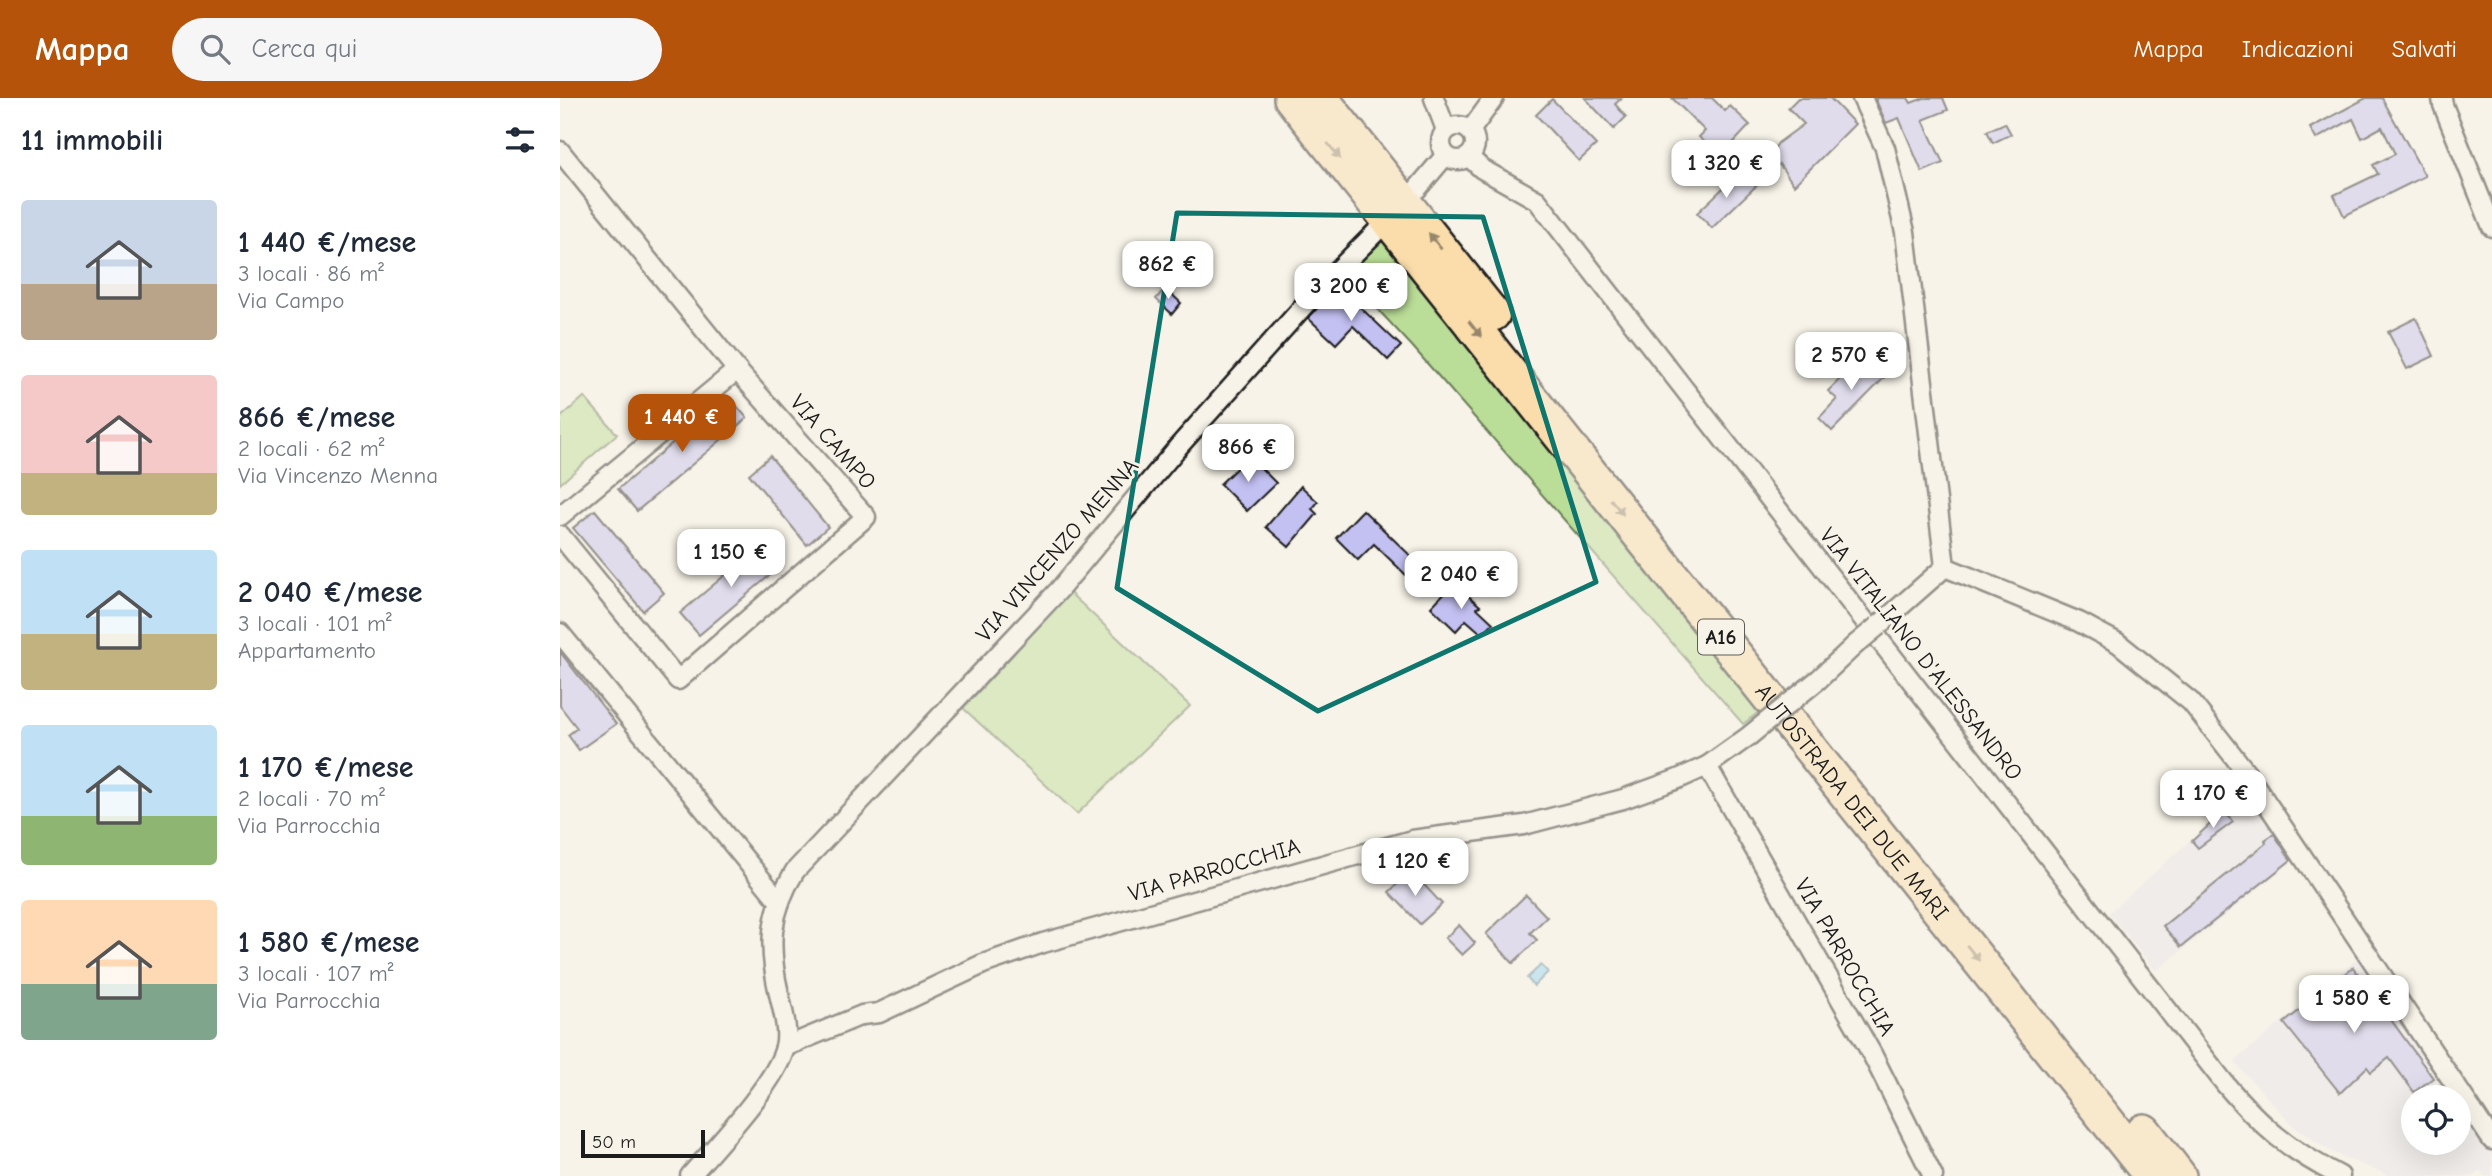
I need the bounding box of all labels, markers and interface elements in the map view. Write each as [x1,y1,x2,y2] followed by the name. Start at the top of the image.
[172,18,662,81] search box
[35,30,130,68] text: Mappa
[196,30,234,68] icon: search
[252,34,357,64] text: Cerca qui
[2133,35,2204,63] text: Mappa
[2242,35,2354,63] text: Indicazioni
[2392,35,2457,63] text: Salvati
[501,121,539,159] icon: filters
[21,123,163,158] text: 11 immobili
[1661,140,1791,200] pin: 1 320 €
[1326,142,1341,160] one-way arrow
[1687,149,1765,176] text: 1 320 €
[238,225,416,260] text: 1 440 €/mese
[77,228,161,312] icon: home
[1428,232,1442,250] one-way arrow
[1119,242,1217,301] pin: 862 €
[1138,250,1198,277] text: 862 €
[238,260,384,287] text: 3 locali · 86 m²
[1286,264,1416,323] pin: 3 200 €
[1310,272,1392,299] text: 3 200 €
[238,287,345,314] text: Via Campo
[1468,320,1483,338] one-way arrow
[1786,332,1916,392] pin: 2 570 €
[1811,341,1891,368] text: 2 570 €
[784,389,882,495] street label: VIA CAMPO
[617,394,747,454] pin: 1 440 €
[238,400,395,435] text: 866 €/mese
[77,403,161,487] icon: home
[644,403,720,430] text: 1 440 €
[1199,424,1297,484] pin: 866 €
[1218,433,1278,460] text: 866 €
[238,435,384,462] text: 2 locali · 62 m²
[970,453,1144,647] street label: VIA VINCENZO MENNA
[238,462,438,489] text: Via Vincenzo Menna
[1609,499,1624,516] one-way arrow
[1814,522,2028,786] street label: VIA VITALIANO D'ALESSANDRO
[666,530,796,589] pin: 1 150 €
[693,538,769,565] text: 1 150 €
[1396,552,1526,611] pin: 2 040 €
[1421,560,1501,587] text: 2 040 €
[238,575,423,610] text: 2 040 €/mese
[77,578,161,662] icon: home
[238,610,392,637] text: 3 locali · 101 m²
[1698,620,1744,654] road number: A16
[238,637,376,664] text: Appartamento
[1750,678,1955,925] street label: AUTOSTRADA DEI DUE MARI
[238,750,414,785] text: 1 170 €/mese
[77,753,161,837] icon: home
[2148,770,2278,830] pin: 1 170 €
[2176,779,2250,806] text: 1 170 €
[238,785,385,812] text: 2 locali · 70 m²
[238,812,381,839] text: Via Parrocchia
[1125,833,1303,907] street label: VIA PARROCCHIA
[1350,838,1480,898] pin: 1 120 €
[1378,847,1452,874] text: 1 120 €
[1789,874,1901,1040] street label: VIA PARROCCHIA
[238,925,420,960] text: 1 580 €/mese
[77,928,161,1012] icon: home
[1965,945,1980,962] one-way arrow
[238,960,394,987] text: 3 locali · 107 m²
[2289,976,2419,1035] pin: 1 580 €
[2315,984,2393,1011] text: 1 580 €
[238,987,381,1014] text: Via Parrocchia
[2401,1085,2471,1155] map controls
[2401,1085,2471,1155] button: locate
[581,1127,705,1159] scale bar
[592,1131,636,1153] text: 50 m

